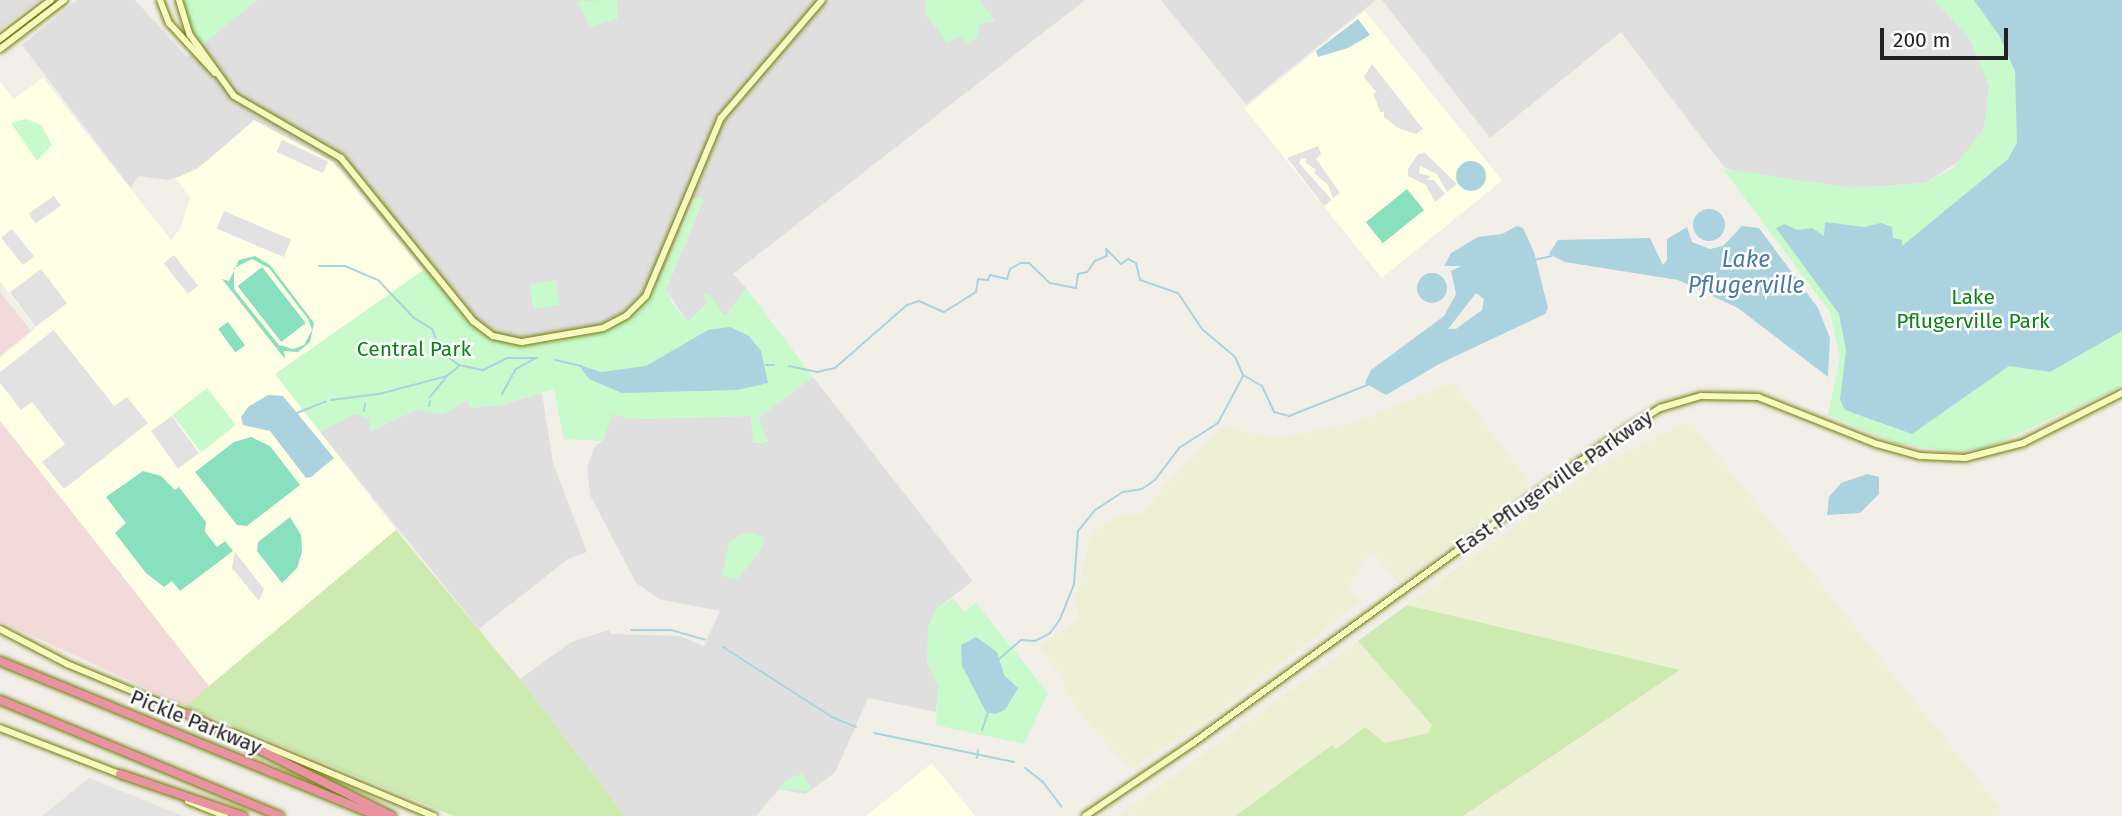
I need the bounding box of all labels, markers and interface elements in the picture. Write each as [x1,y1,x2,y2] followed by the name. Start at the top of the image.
[1884,14,2012,58] scale bar
[1893,27,1950,53] text: 200 m
[1688,245,1804,299] water label: Lake Pflugerville
[1896,284,2050,334] park label: Lake Pflugerville Park
[357,336,471,362] park label: Central Park
[1450,404,1658,560] street label: East Pflugerville Parkway
[127,684,265,760] street label: Pickle Parkway

